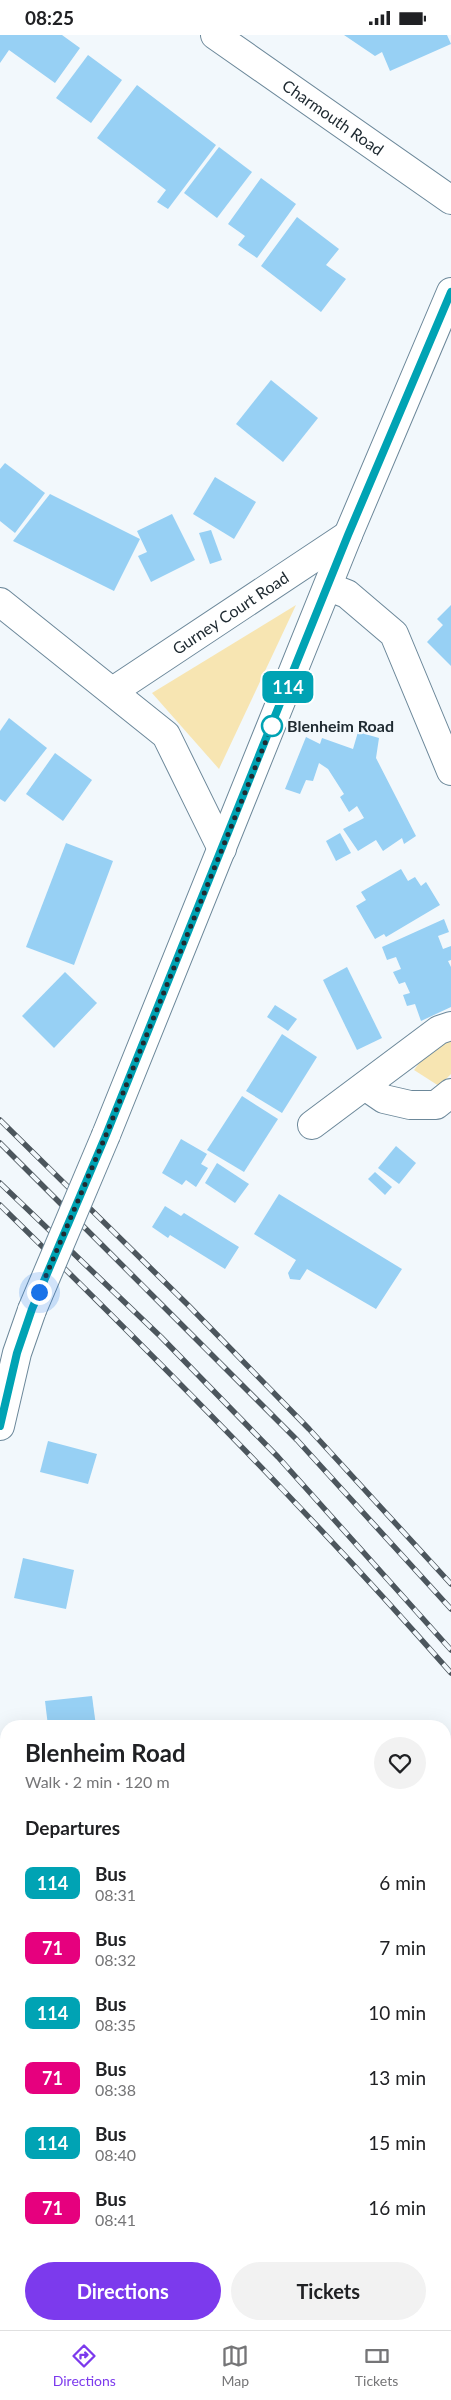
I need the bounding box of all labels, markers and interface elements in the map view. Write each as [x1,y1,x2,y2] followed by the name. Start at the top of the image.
[25,6,74,29] text: 08:25
[279,75,387,159] street label: Charmouth Road
[169,567,292,658] street label: Gurney Court Road
[259,671,317,703] line badge: 114
[272,676,304,698] text: 114
[261,715,283,737] marker: Blenheim Road
[287,716,394,735] place label: Blenheim Road
[27,1280,52,1305] your location
[374,1737,426,1789] button: heart
[25,1738,186,1767] text: Blenheim Road
[25,1772,170,1791] text: Walk · 2 min · 120 m
[25,1816,120,1839] text: Departures
[95,1862,126,1885] text: Bus
[379,1871,426,1894] text: 6 min
[37,1872,68,1894] text: 114
[95,1885,136,1904] text: 08:31
[95,1927,126,1950] text: Bus
[379,1936,426,1959] text: 7 min
[42,1937,63,1959] text: 71
[95,1950,136,1969] text: 08:32
[95,1992,126,2015] text: Bus
[368,2001,426,2024] text: 10 min
[37,2002,68,2024] text: 114
[95,2015,136,2034] text: 08:35
[95,2057,126,2080] text: Bus
[368,2066,426,2089] text: 13 min
[42,2067,63,2089] text: 71
[95,2080,136,2099] text: 08:38
[95,2122,126,2145] text: Bus
[368,2131,426,2154] text: 15 min
[37,2132,68,2154] text: 114
[95,2145,136,2164] text: 08:40
[95,2187,126,2210] text: Bus
[368,2196,426,2219] text: 16 min
[42,2197,63,2219] text: 71
[95,2210,136,2229] text: 08:41
[25,2262,221,2320] button: Directions
[231,2262,426,2320] button: Tickets
[53,2342,116,2389] tab: Directions
[221,2342,249,2389] tab: Map
[355,2342,398,2389] tab: Tickets

